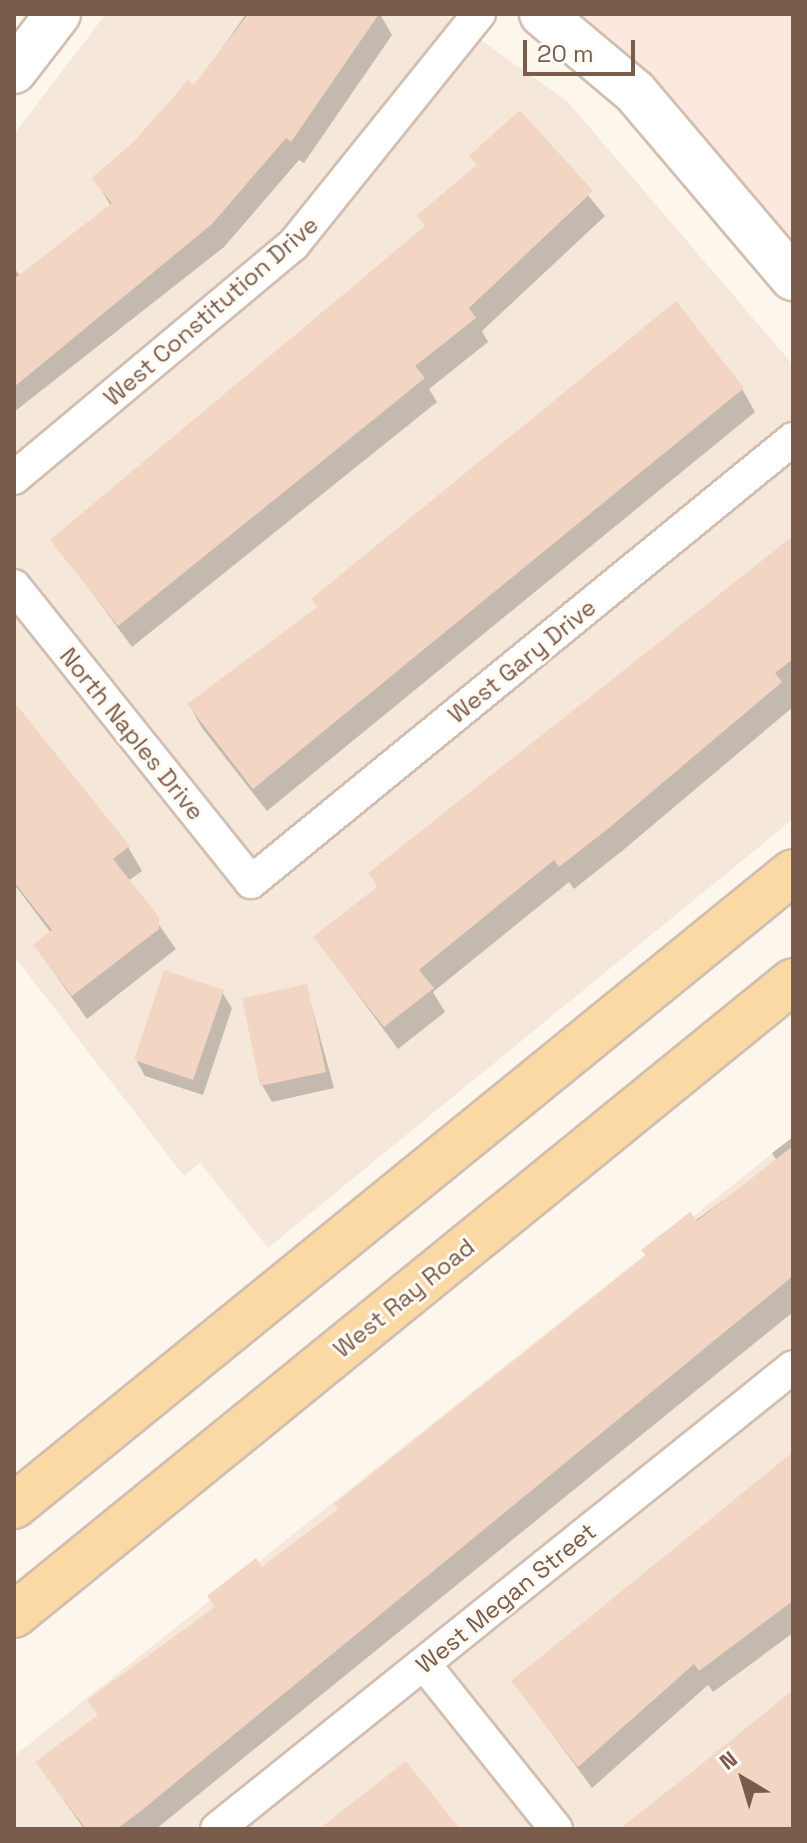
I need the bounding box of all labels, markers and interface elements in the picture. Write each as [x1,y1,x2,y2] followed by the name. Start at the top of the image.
[527,24,639,74] scale bar
[537,38,594,69] text: 20 m
[98,210,324,412] street label: West Constitution Drive
[442,593,602,729] street label: West Gary Drive
[54,642,210,826] street label: North Naples Drive
[328,1232,480,1364] street label: West Ray Road
[410,1517,602,1679] street label: West Megan Street
[703,1739,783,1819] north arrow
[714,1745,743,1776] text: N

